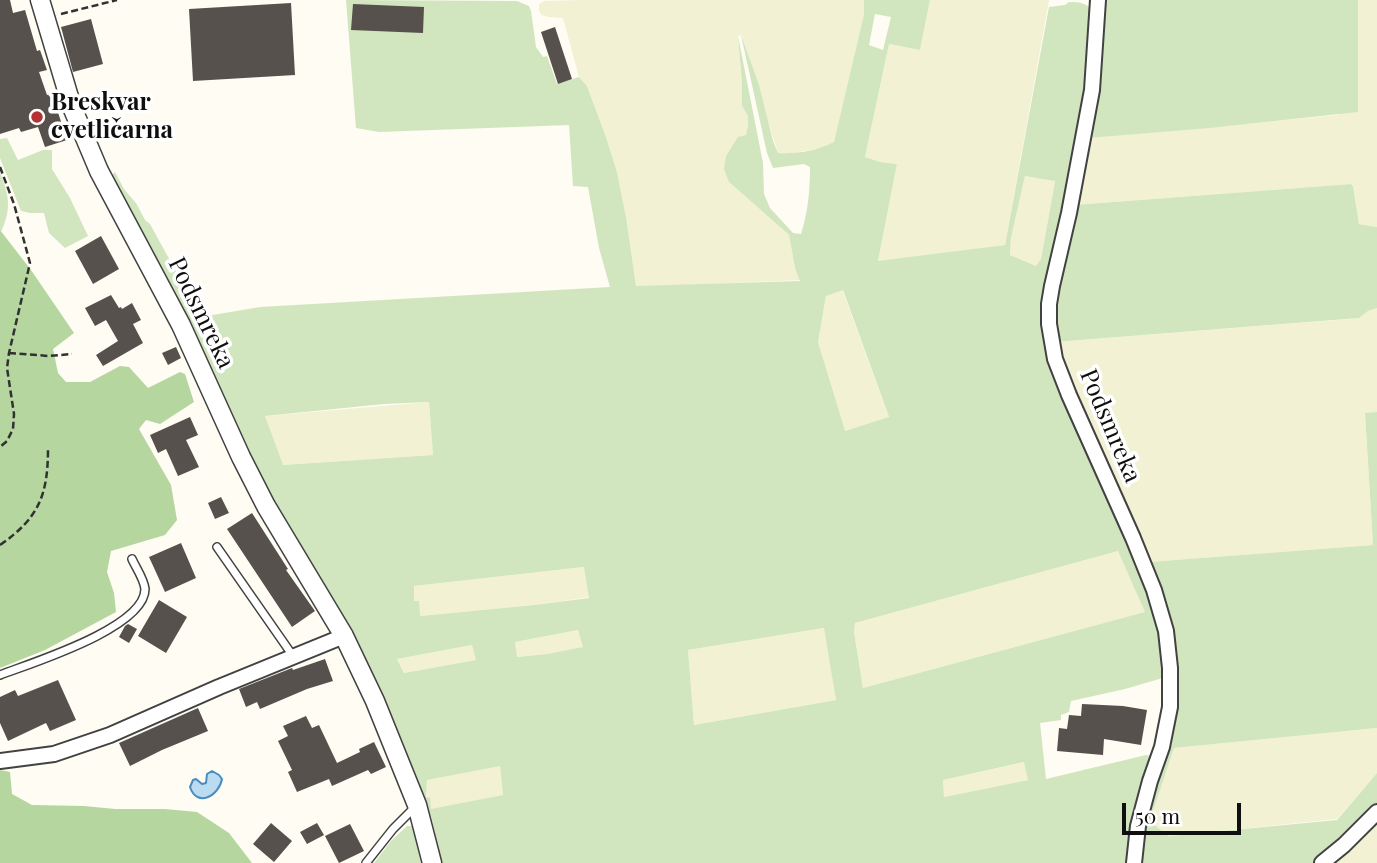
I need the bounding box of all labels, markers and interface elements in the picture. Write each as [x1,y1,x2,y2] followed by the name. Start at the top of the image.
[51,89,173,145] place label: Breskvar cvetličarna
[29,109,45,125] marker: Breskvar cvetličarna
[162,253,240,373] street label: Podsmreka
[1073,365,1147,487] street label: Podsmreka
[1125,790,1244,834] scale bar
[1135,801,1180,829] text: 50 m

